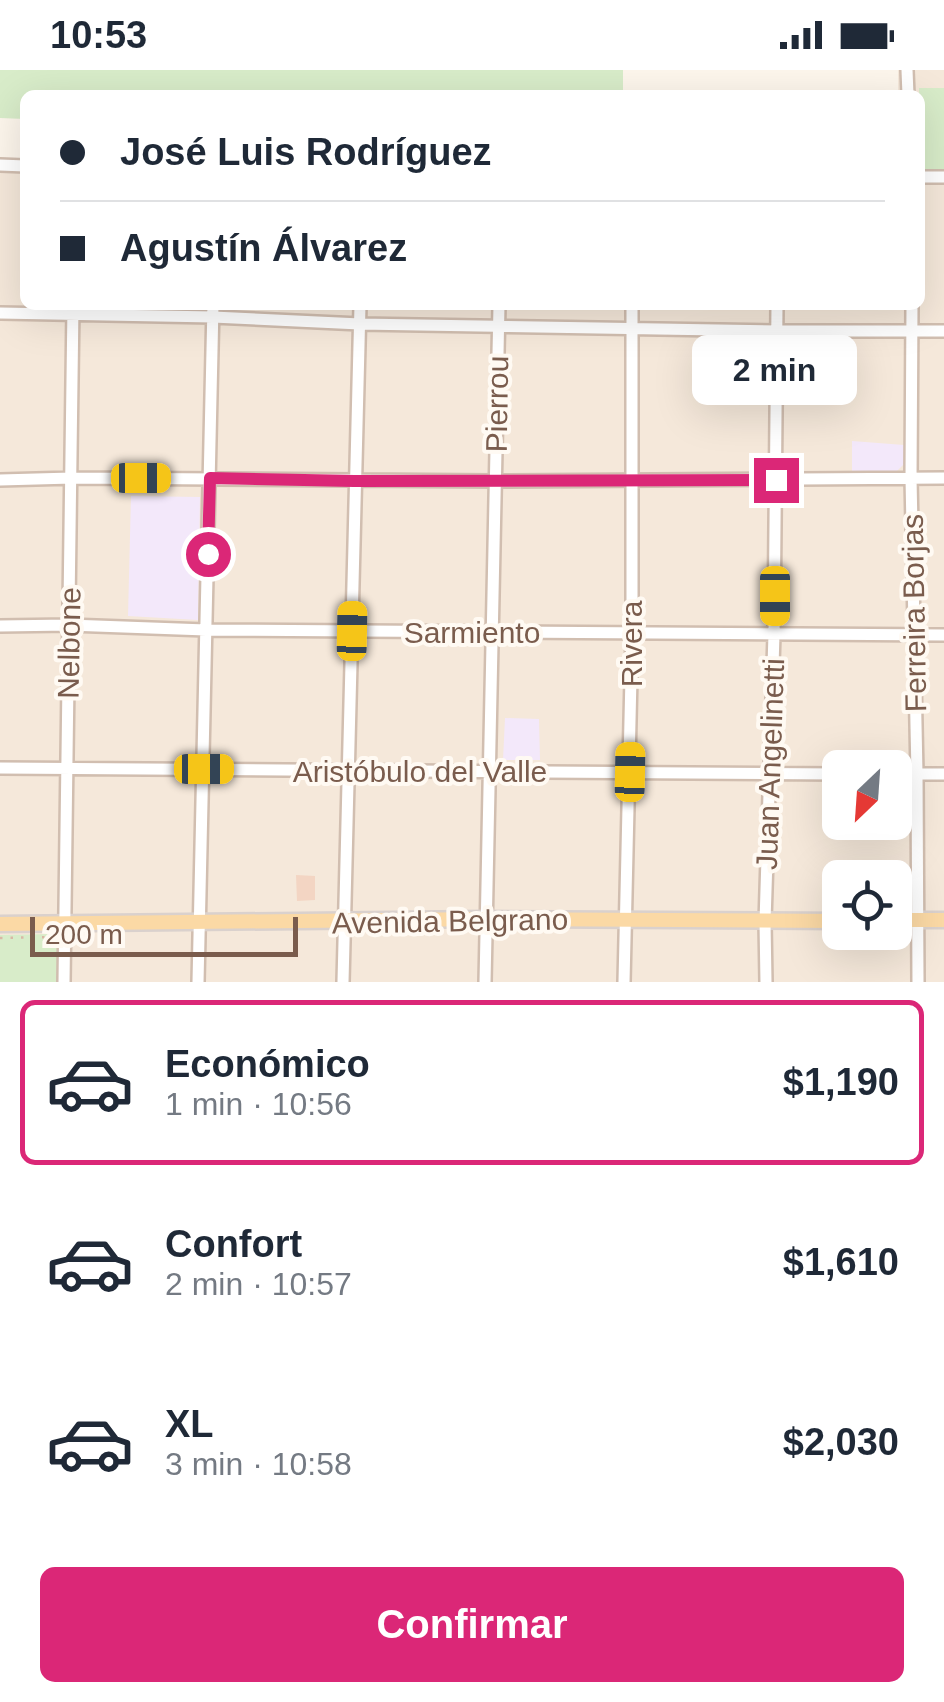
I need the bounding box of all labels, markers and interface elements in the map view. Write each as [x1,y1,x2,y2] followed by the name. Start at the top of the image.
[50,14,147,56] text: 10:53
[120,131,492,173] text: José Luis Rodríguez
[120,227,407,269] text: Agustín Álvarez
[694,335,858,405] callout: 2 min
[733,352,816,388] text: 2 min
[480,355,514,453] street label: Pierrou
[754,458,799,503] route end
[111,463,171,493] car
[896,514,932,712] street label: Ferreira Borjas
[186,532,231,577] route start
[760,566,790,626] car
[52,587,86,699] street label: Nelbone
[615,600,648,687] street label: Rivera
[336,601,368,661] car
[404,616,540,649] street label: Sarmiento
[750,658,790,870] street label: Juan Angelinetti
[614,742,646,802] car
[822,750,912,840] north arrow
[822,750,912,950] map controls
[174,754,234,784] car
[293,755,547,788] street label: Aristóbulo del Valle
[822,860,912,950] button: locate
[332,902,568,940] street label: Avenida Belgrano
[30,912,298,956] scale bar
[45,919,123,950] text: 200 m
[45,1038,135,1128] icon: car
[165,1043,370,1085] text: Económico
[783,1061,899,1103] text: $1,190
[165,1086,352,1122] text: 1 min · 10:56
[45,1218,135,1308] icon: car
[165,1223,302,1265] text: Confort
[783,1241,899,1283] text: $1,610
[165,1266,352,1302] text: 2 min · 10:57
[45,1398,135,1488] icon: car
[165,1403,214,1445] text: XL
[783,1421,899,1463] text: $2,030
[165,1446,352,1482] text: 3 min · 10:58
[40,1567,904,1682] button: Confirmar

